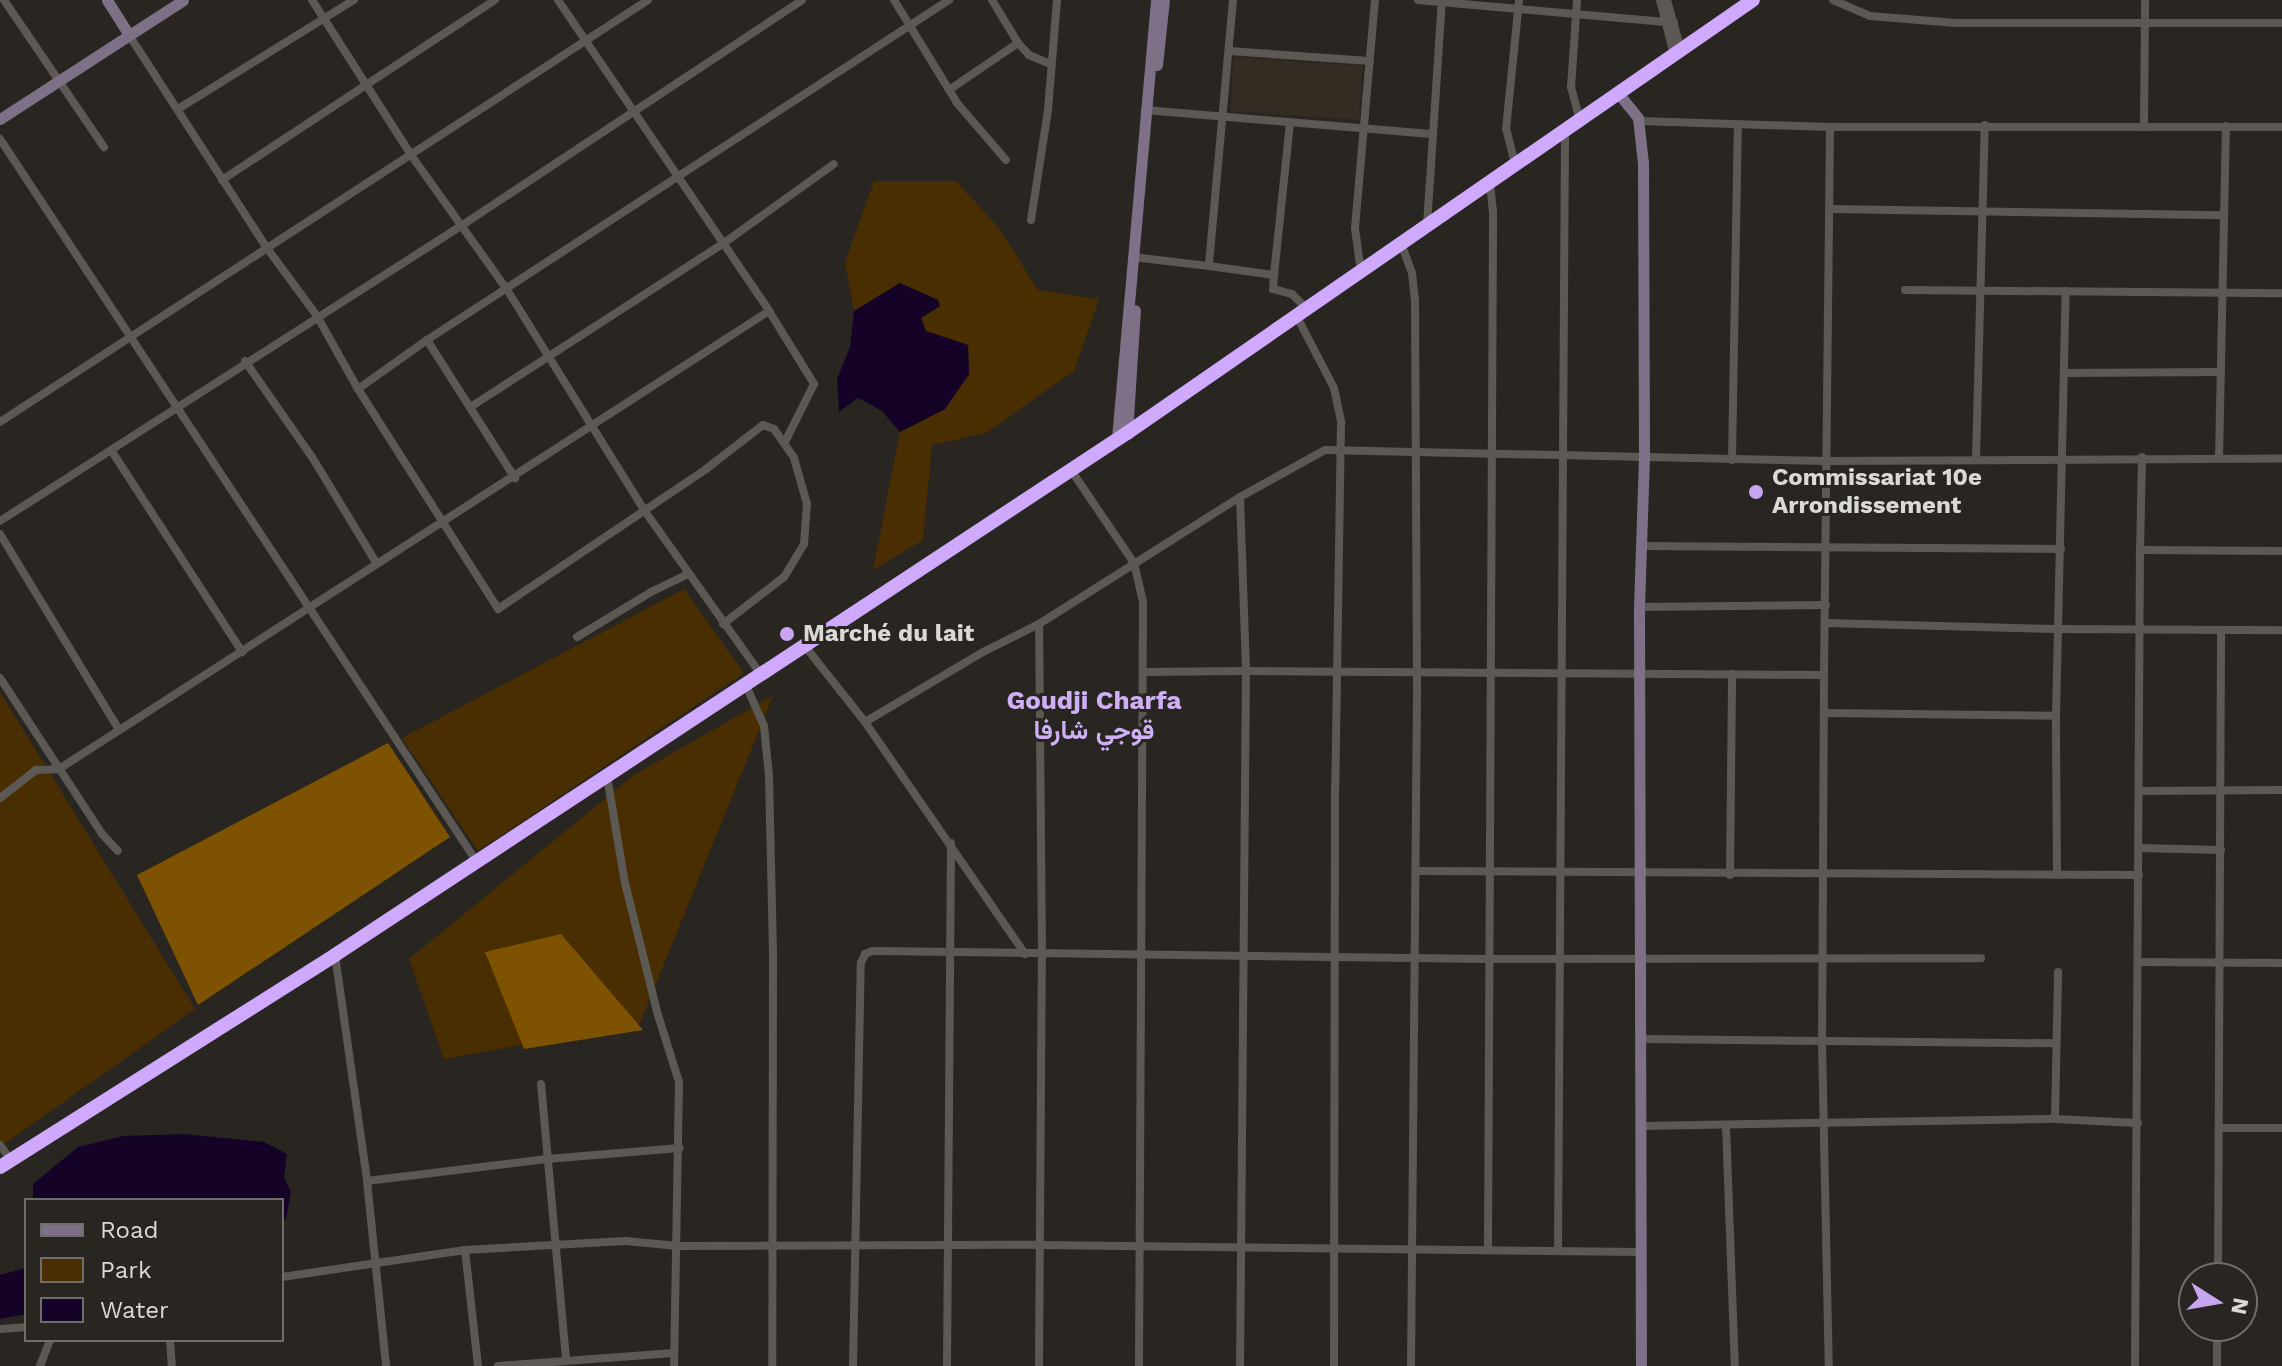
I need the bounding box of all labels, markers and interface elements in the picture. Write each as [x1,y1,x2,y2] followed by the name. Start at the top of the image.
[1772,464,1982,520] place label: Commissariat 10e Arrondissement
[1747,483,1765,501] marker: Commissariat 10e Arrondissement
[803,620,974,648] place label: Marché du lait
[778,625,796,643] marker: Marché du lait
[1006,685,1182,746] district label: Goudji Charfa قوجي شارفا
[24,1198,284,1342] legend
[100,1216,159,1244] text: Road
[100,1256,152,1284] text: Park
[2178,1262,2258,1342] north arrow
[100,1296,169,1324] text: Water
[2226,1296,2254,1317] text: N

